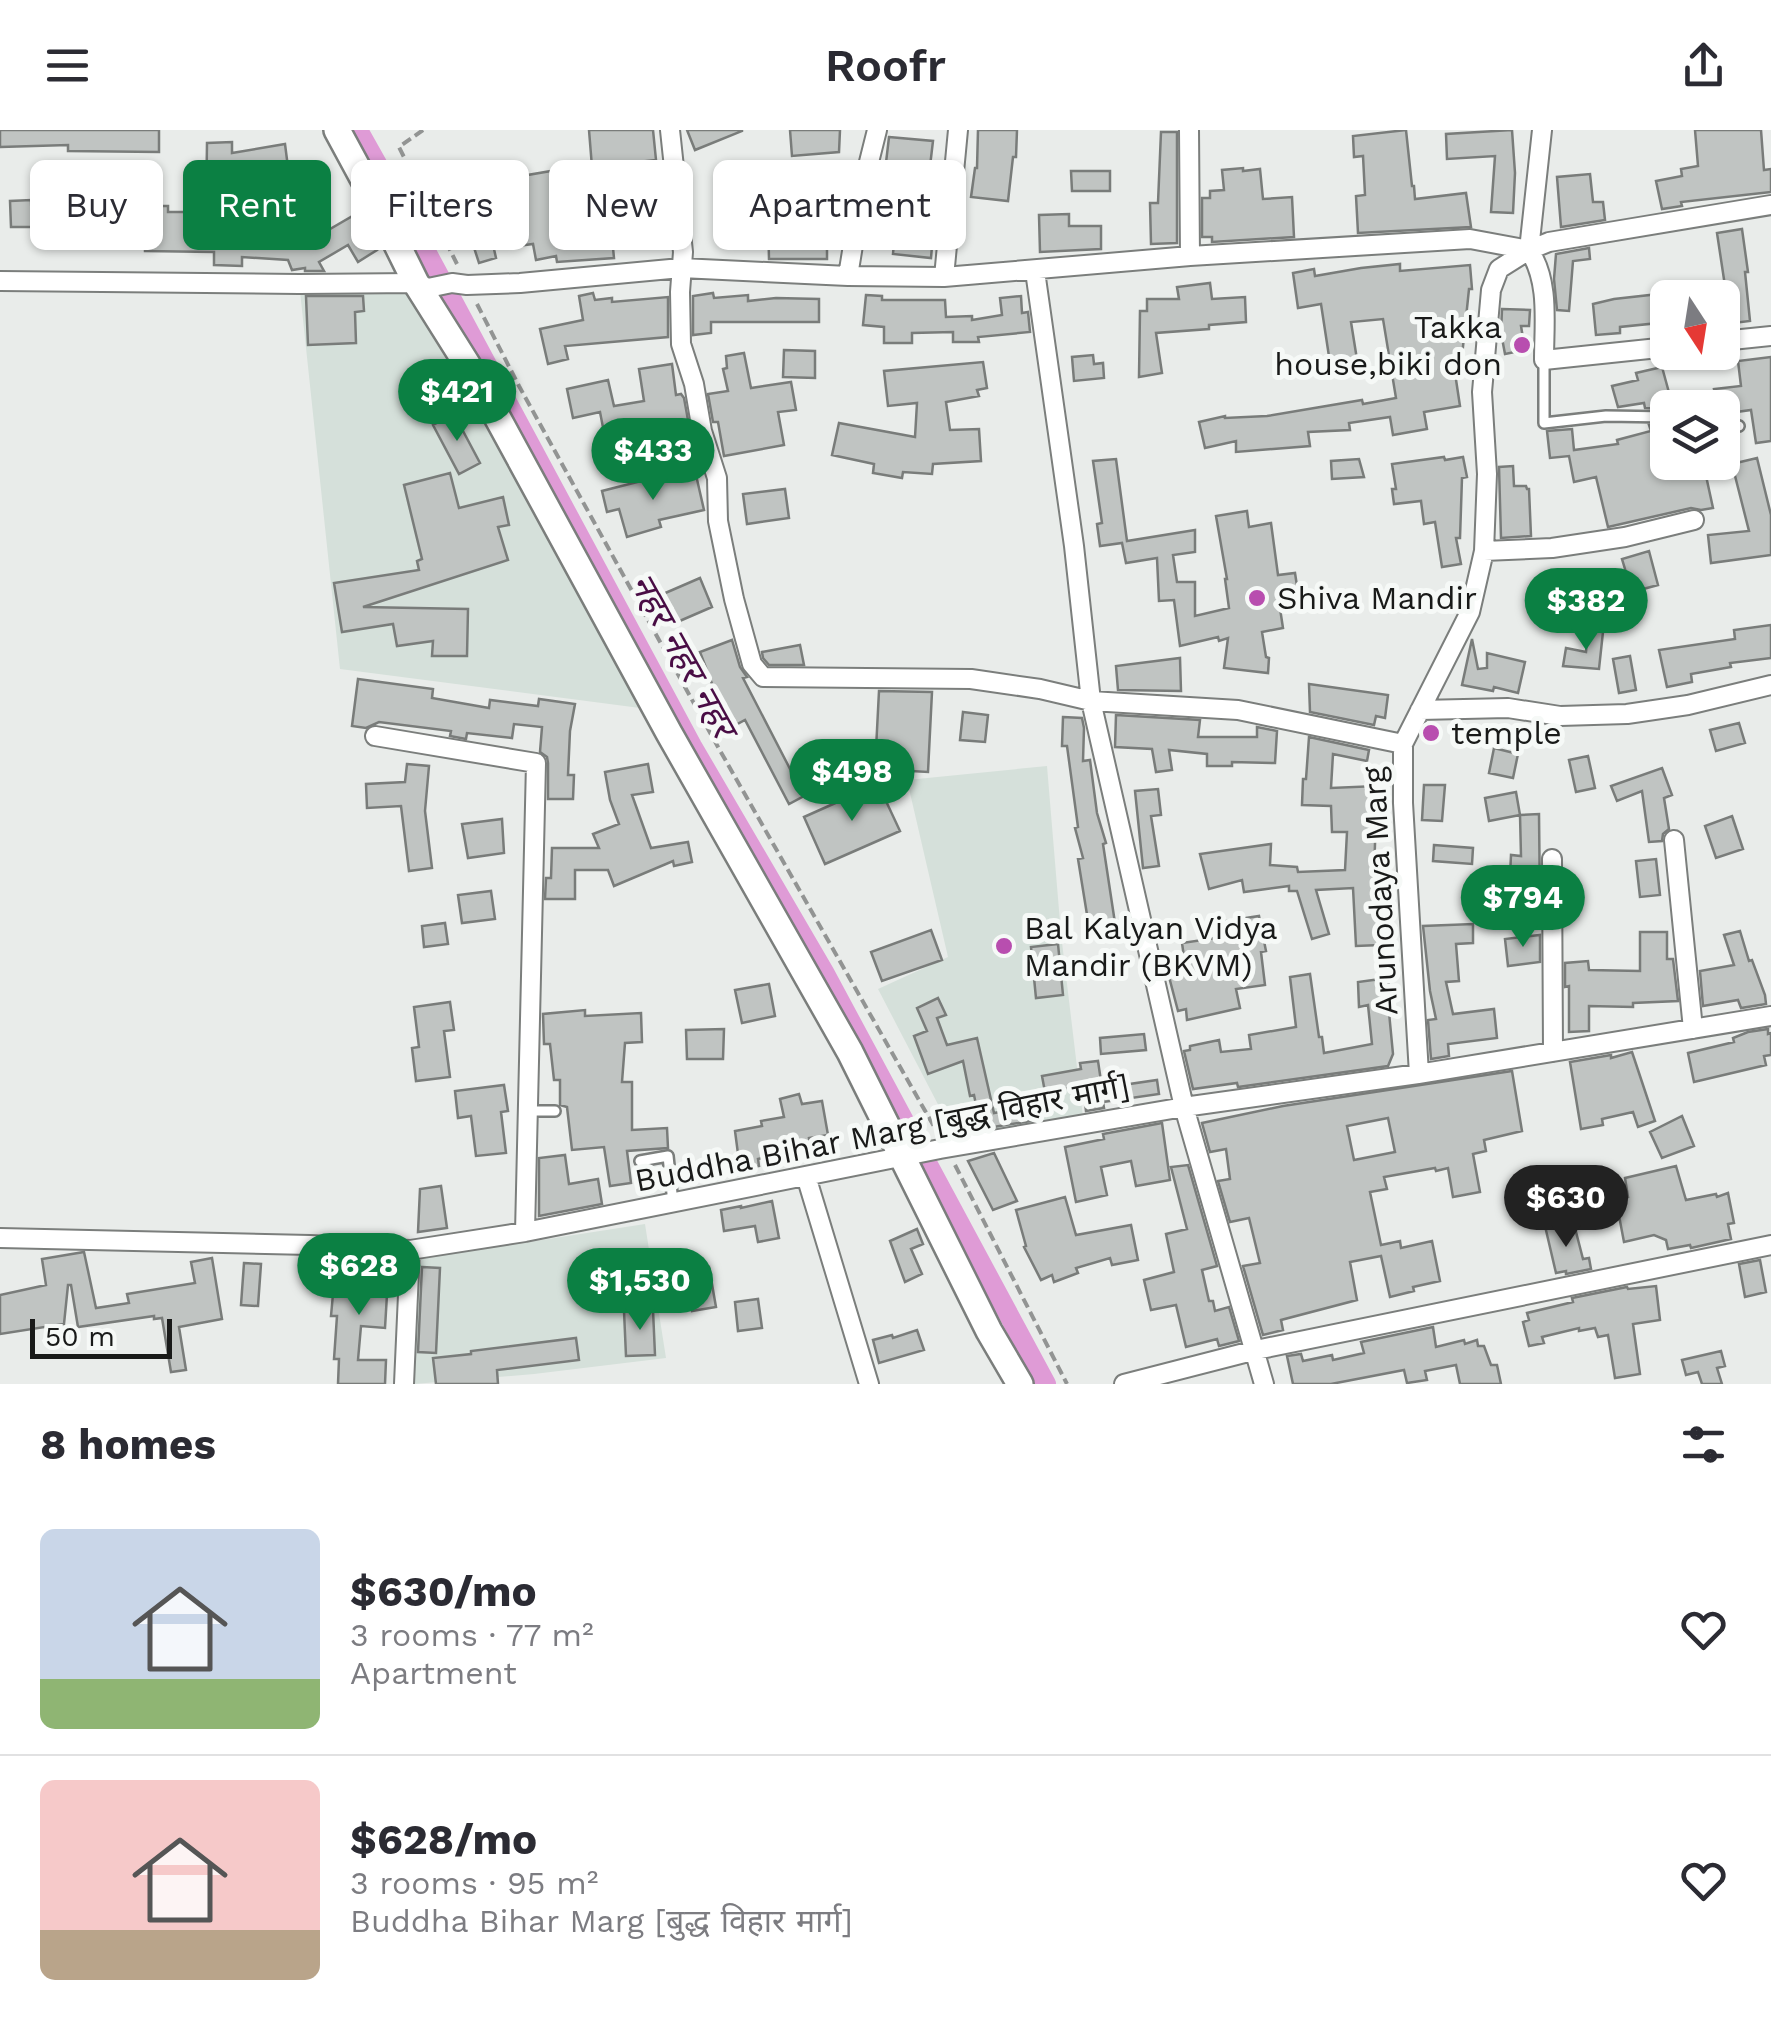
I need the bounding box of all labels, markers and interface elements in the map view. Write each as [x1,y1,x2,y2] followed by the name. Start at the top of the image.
[40,38,95,93] icon: menu
[1676,38,1731,93] icon: share
[825,39,946,92] text: Roofr
[30,160,163,250] chip: Buy
[183,160,331,250] chip: Rent
[351,160,529,250] chip: Filters
[549,160,693,250] chip: New
[713,160,966,250] chip: Apartment
[1650,280,1740,370] north arrow
[1650,280,1740,480] map controls
[1274,308,1502,383] place label: Takka house,biki don
[1511,334,1533,356] marker: Takka house,biki don
[398,359,516,444] pin: $421
[420,372,494,410] text: $421
[1650,390,1740,480] button: layers
[594,418,712,503] pin: $433
[613,431,693,469] text: $433
[621,566,748,750] water label: नहर नहर नहर
[1527,568,1645,653] pin: $382
[1277,579,1477,617] place label: Shiva Mandir
[1547,581,1625,619] text: $382
[1246,587,1268,609] marker: Shiva Mandir
[1451,714,1562,752] place label: temple
[1420,722,1442,744] marker: temple
[793,739,911,824] pin: $498
[812,752,892,790] text: $498
[1354,765,1405,1016] street label: Arunodaya Marg
[1464,865,1582,950] pin: $794
[1483,878,1563,916] text: $794
[1024,909,1278,984] place label: Bal Kalyan Vidya Mandir (BKVM)
[993,935,1015,957] marker: Bal Kalyan Vidya Mandir (BKVM)
[632,1066,1133,1201] street label: Buddha Bihar Marg [बुद्ध विहार मार्ग]
[1507,1165,1625,1250] pin: $630
[1526,1178,1606,1216] text: $630
[300,1233,418,1318] pin: $628
[319,1246,399,1284] text: $628
[559,1248,721,1333] pin: $1,530
[589,1261,691,1299] text: $1,530
[30,1314,172,1358] scale bar
[45,1320,115,1353] text: 50 m
[1676,1417,1731,1472] icon: filters
[40,1420,216,1469] text: 8 homes
[350,1567,537,1616] text: $630/mo
[120,1569,240,1689] icon: home
[1676,1602,1731,1657] icon: heart
[350,1616,594,1654] text: 3 rooms · 77 m²
[350,1654,517,1692] text: Apartment
[350,1815,537,1864] text: $628/mo
[120,1820,240,1940] icon: home
[1676,1853,1731,1908] icon: heart
[350,1864,598,1902] text: 3 rooms · 95 m²
[350,1902,853,1940] text: Buddha Bihar Marg [बुद्ध विहार मार्ग]

